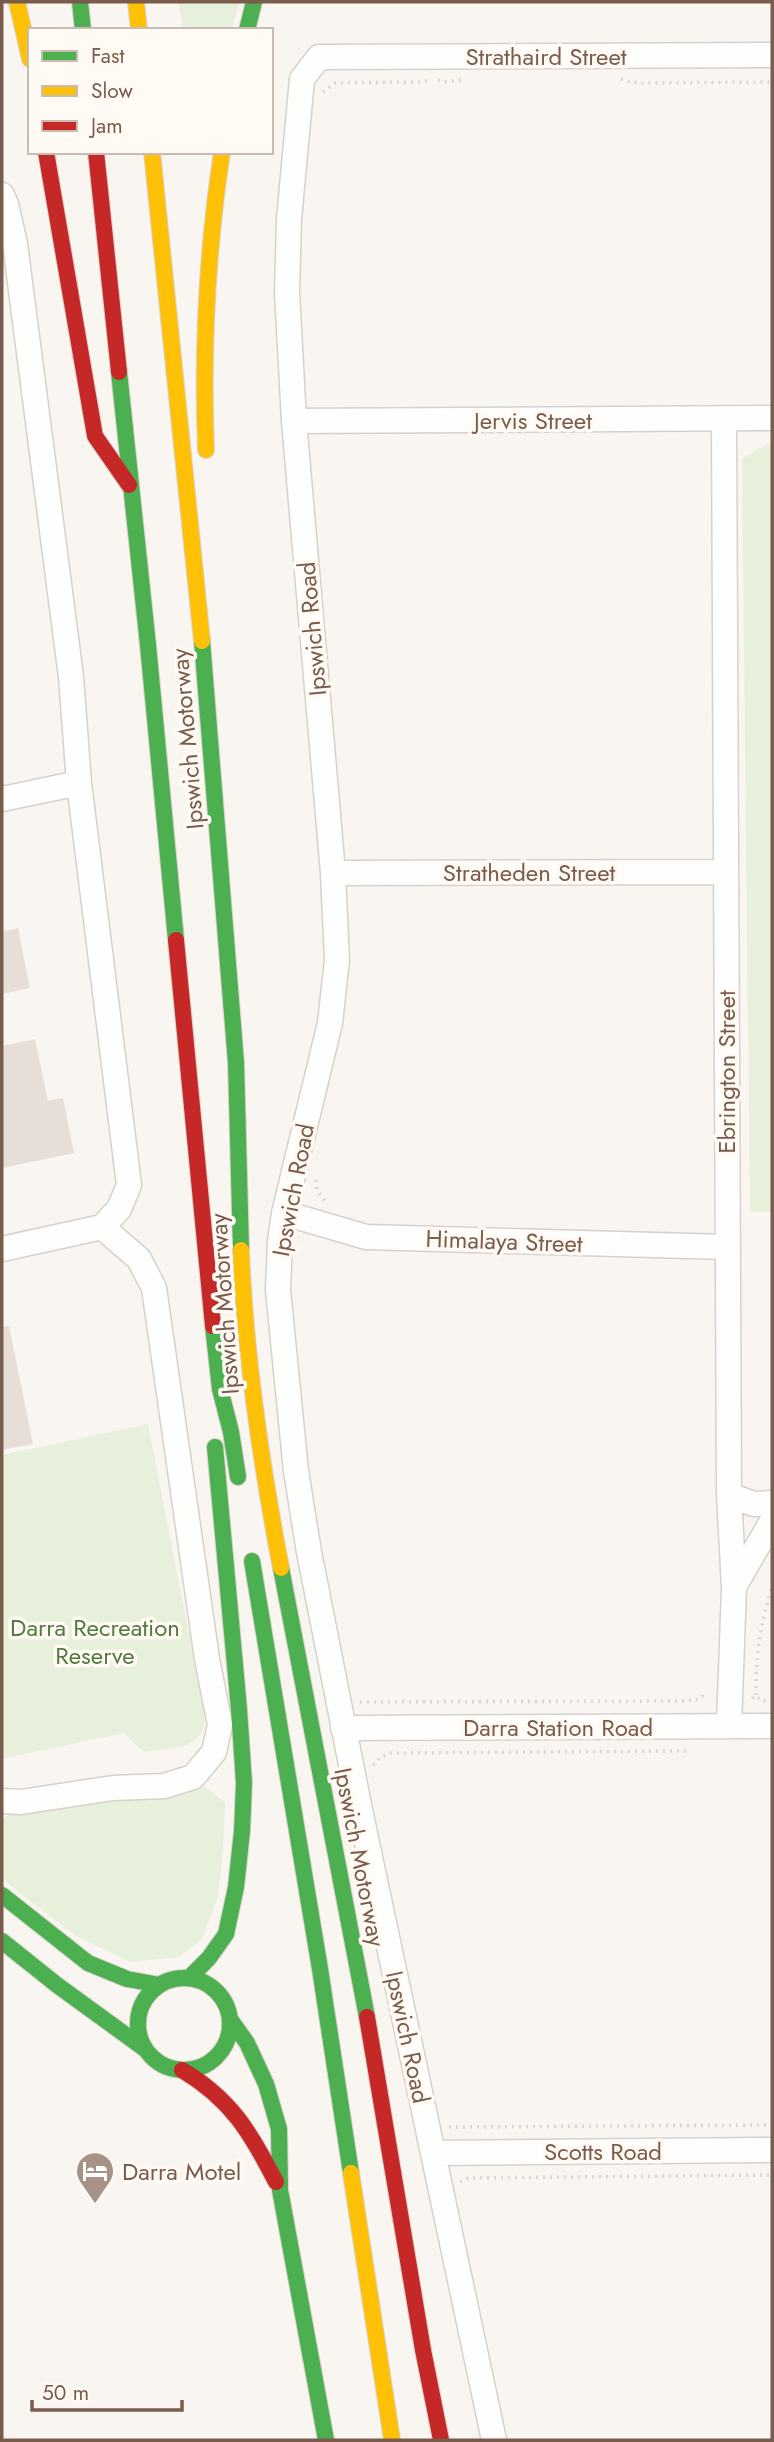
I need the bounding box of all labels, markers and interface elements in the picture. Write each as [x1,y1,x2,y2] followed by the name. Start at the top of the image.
[28,28,273,154] legend
[465,39,627,74] street label: Strathaird Street
[91,41,124,71] text: Fast
[91,76,133,106] text: Slow
[88,111,123,141] text: Jam
[471,403,592,438] street label: Jervis Street
[289,560,335,698] street label: Ipswich Road
[162,647,212,831] street label: Ipswich Motorway
[443,855,615,890] street label: Stratheden Street
[709,990,744,1154] street label: Ebrington Street
[263,1121,323,1259] street label: Ipswich Road
[200,1212,248,1396] street label: Ipswich Motorway
[425,1221,583,1261] street label: Himalaya Street
[10,1610,180,1673] park label: Darra Recreation Reserve
[463,1710,653,1745] street label: Darra Station Road
[325,1765,395,1950] street label: Ipswich Motorway
[377,1967,439,2107] street label: Ipswich Road
[544,2134,662,2169] street label: Scotts Road
[74,2150,116,2205] hotel icon: Darra Motel
[122,2154,241,2189] place label: Darra Motel
[32,2368,182,2412] scale bar
[42,2378,89,2408] text: 50 m

